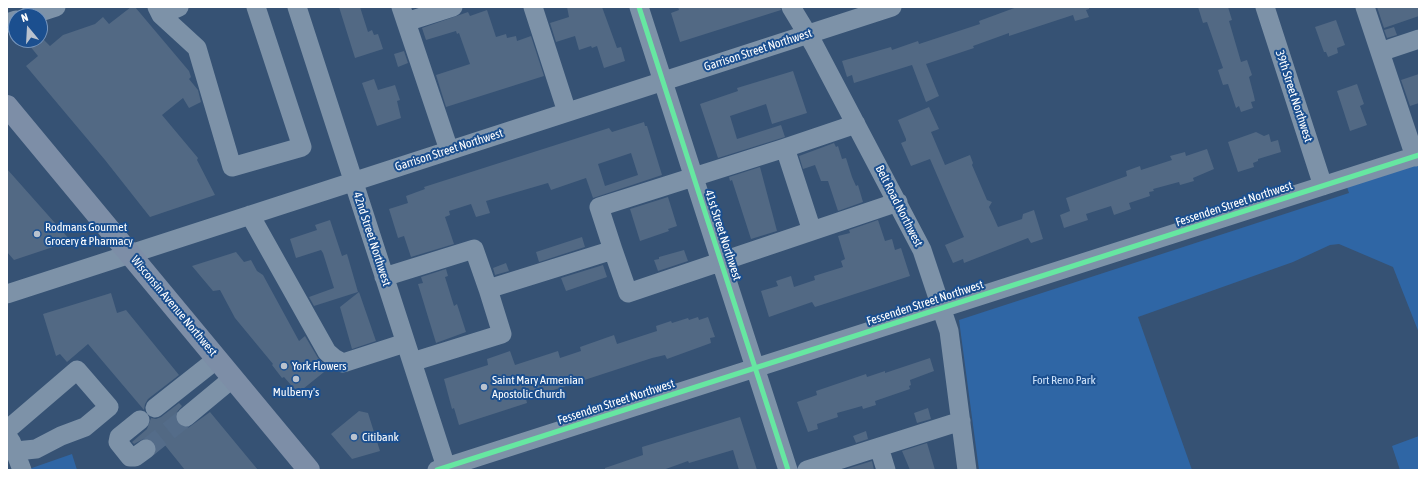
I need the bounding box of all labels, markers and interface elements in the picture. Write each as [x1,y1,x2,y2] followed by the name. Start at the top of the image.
[8,8,48,48] north arrow
[20,11,30,24] text: N
[702,26,814,74] street label: Garrison Street Northwest
[1272,48,1316,144] street label: 39th Street Northwest
[393,126,505,174] street label: Garrison Street Northwest
[872,163,926,249] street label: Belt Road Northwest
[1174,178,1294,230] street label: Fessenden Street Northwest
[702,188,744,282] street label: 41st Street Northwest
[350,190,394,288] street label: 42nd Street Northwest
[45,220,133,248] place label: Rodmans Gourmet Grocery & Pharmacy
[32,229,42,239] marker: Rodmans Gourmet Grocery & Pharmacy
[128,253,220,359] street label: Wisconsin Avenue Northwest
[865,277,985,329] street label: Fessenden Street Northwest
[292,359,346,373] place label: York Flowers
[279,361,289,371] marker: York Flowers
[492,373,584,401] place label: Saint Mary Armenian Apostolic Church
[1032,373,1096,387] park label: Fort Reno Park
[291,374,301,384] marker: Mulberry's
[556,376,676,428] street label: Fessenden Street Northwest
[479,382,489,392] marker: Saint Mary Armenian Apostolic Church
[273,385,319,399] place label: Mulberry's
[362,430,399,444] place label: Citibank
[349,432,359,442] marker: Citibank

